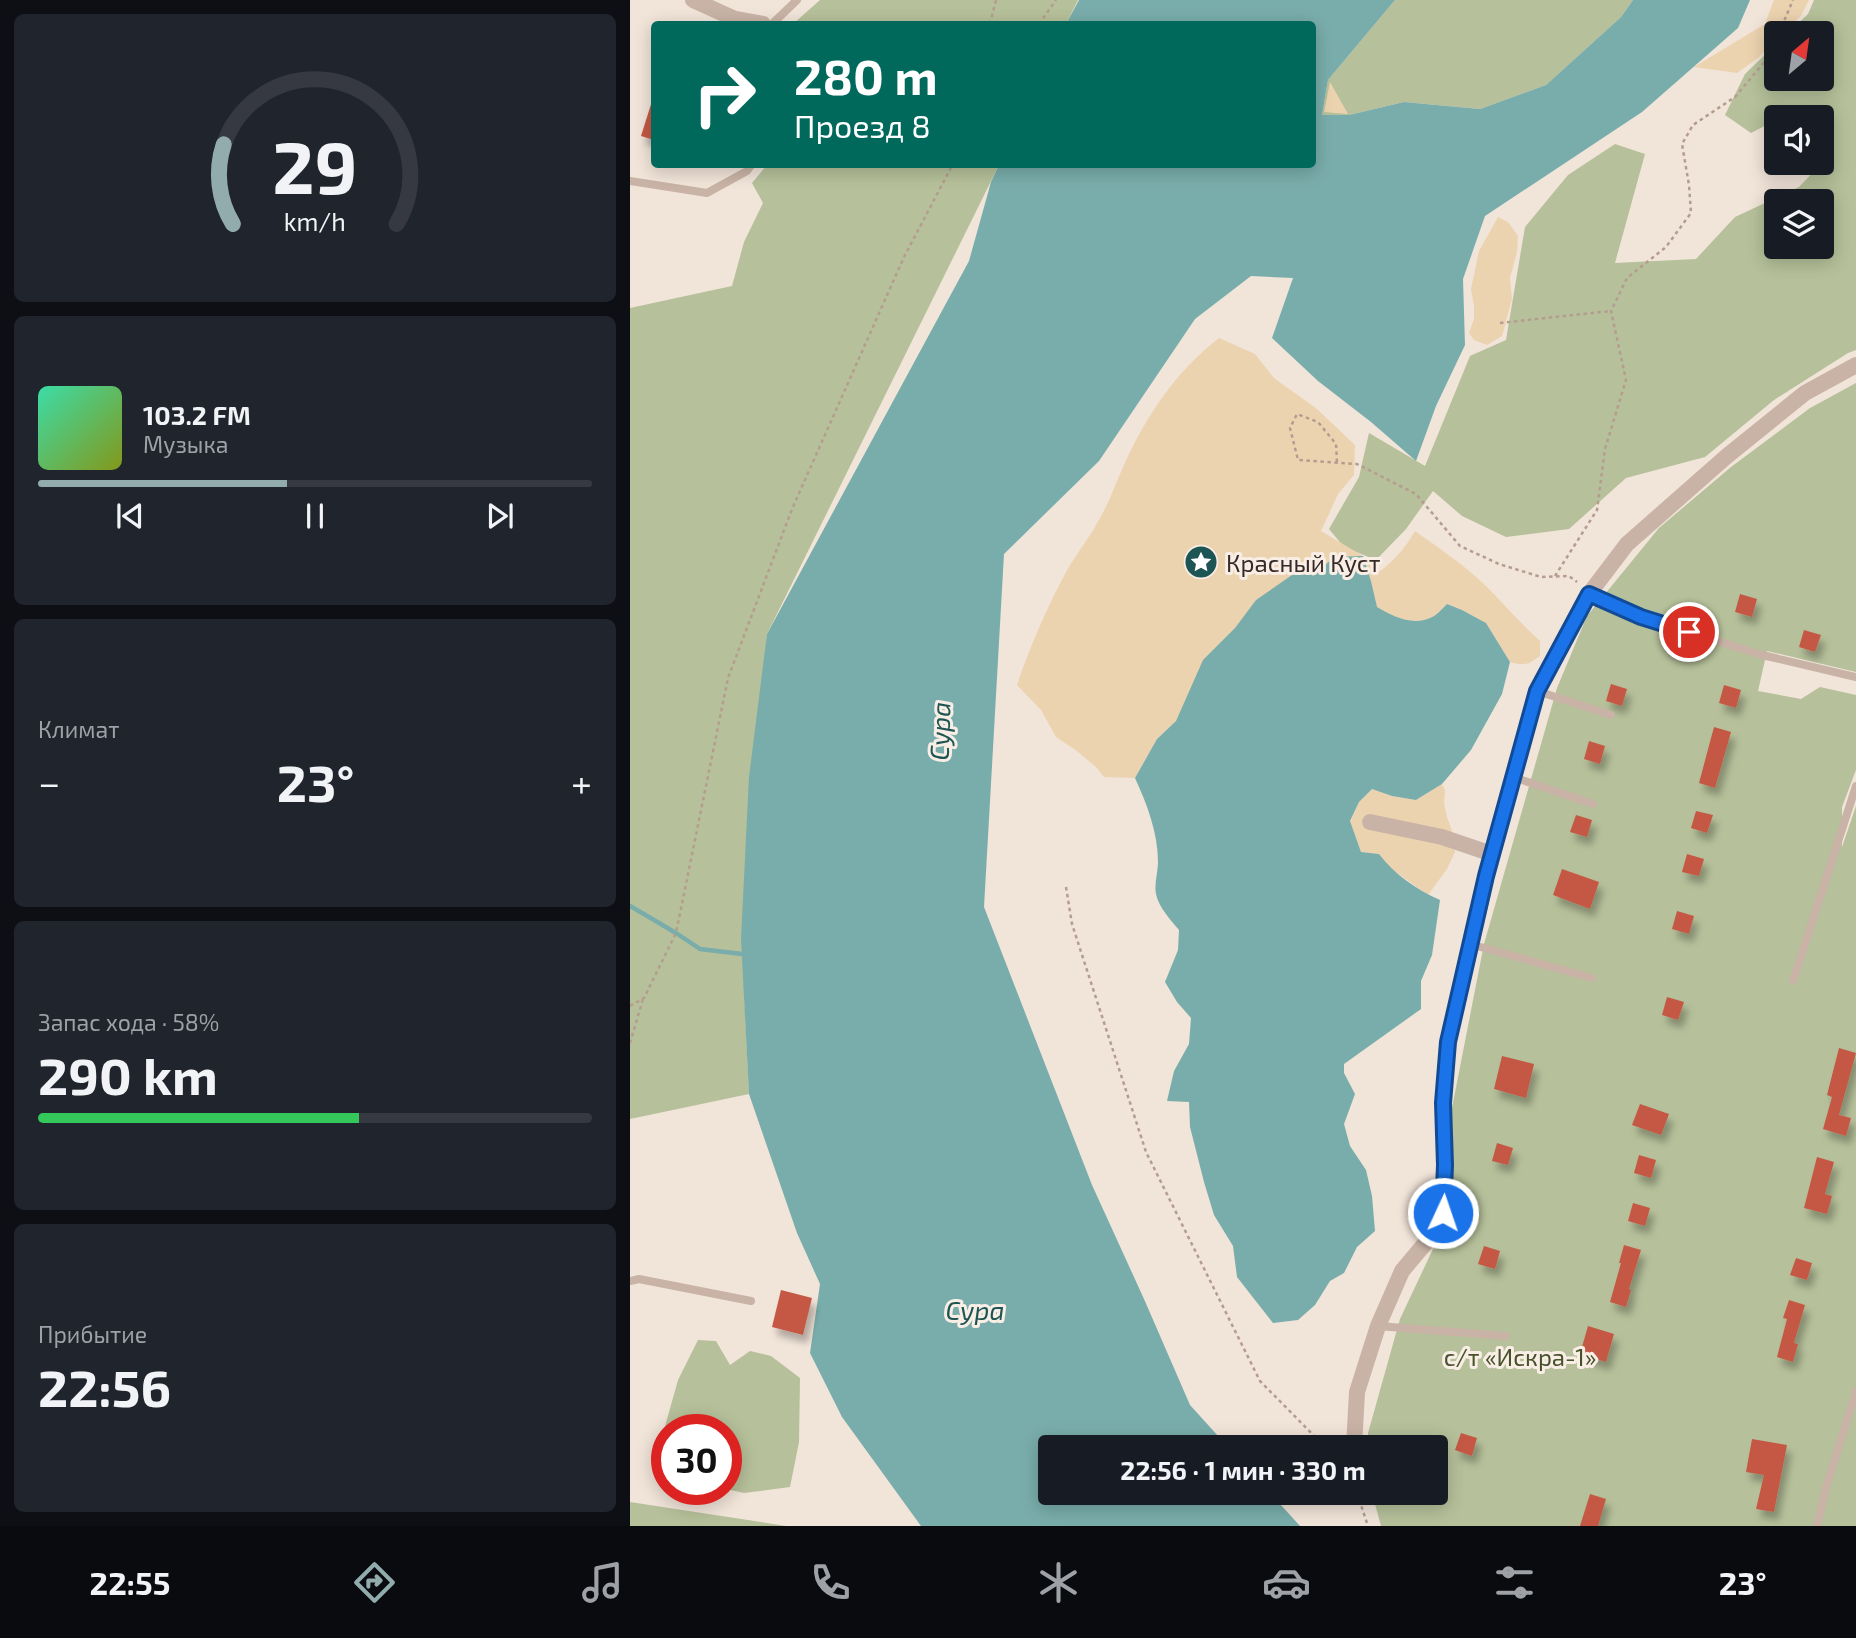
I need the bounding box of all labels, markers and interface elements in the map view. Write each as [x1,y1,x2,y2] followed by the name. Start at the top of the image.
[1764,21,1834,91] north arrow
[1764,21,1834,259] map controls
[794,46,938,105] text: 280 m
[679,49,770,140] icon: right
[1764,105,1834,175] button: sound
[794,106,931,144] text: Проезд 8
[272,122,358,210] text: 29
[1764,189,1834,259] button: layers
[284,206,346,236] text: km/h
[143,399,251,430] text: 103.2 FM
[143,430,228,458] text: Музыка
[111,497,149,535] icon: previous
[296,497,334,535] icon: pause
[481,497,519,535] icon: next
[1182,543,1220,581] place icon: Красный Куст
[1226,548,1381,578] place label: Красный Куст
[1659,602,1719,662] pin
[1670,613,1708,651] icon: arrive
[922,701,956,761] water label: Сура
[38,715,119,743] text: Климат
[277,750,354,812] text: 23°
[38,759,60,805] text: −
[571,759,592,805] text: +
[38,1008,219,1036] text: Запас хода · 58%
[38,1043,218,1105] text: 290 km
[1406,1176,1480,1250] position arrow
[946,1294,1004,1325] water label: Сура
[38,1320,147,1348] text: Прибытие
[1444,1342,1596,1371] park label: с/т «Искра-1»
[38,1355,171,1417] text: 22:56
[651,1414,742,1505] speed limit sign: 30
[1120,1454,1366,1485] text: 22:56 · 1 мин · 330 m
[350,1558,399,1607] icon: directions
[578,1558,627,1607] icon: music
[806,1558,855,1607] icon: phone
[1034,1558,1083,1607] icon: climate
[1262,1558,1311,1607] icon: car
[1490,1558,1539,1607] icon: filters
[90,1563,170,1601] text: 22:55
[1719,1563,1766,1601] text: 23°

